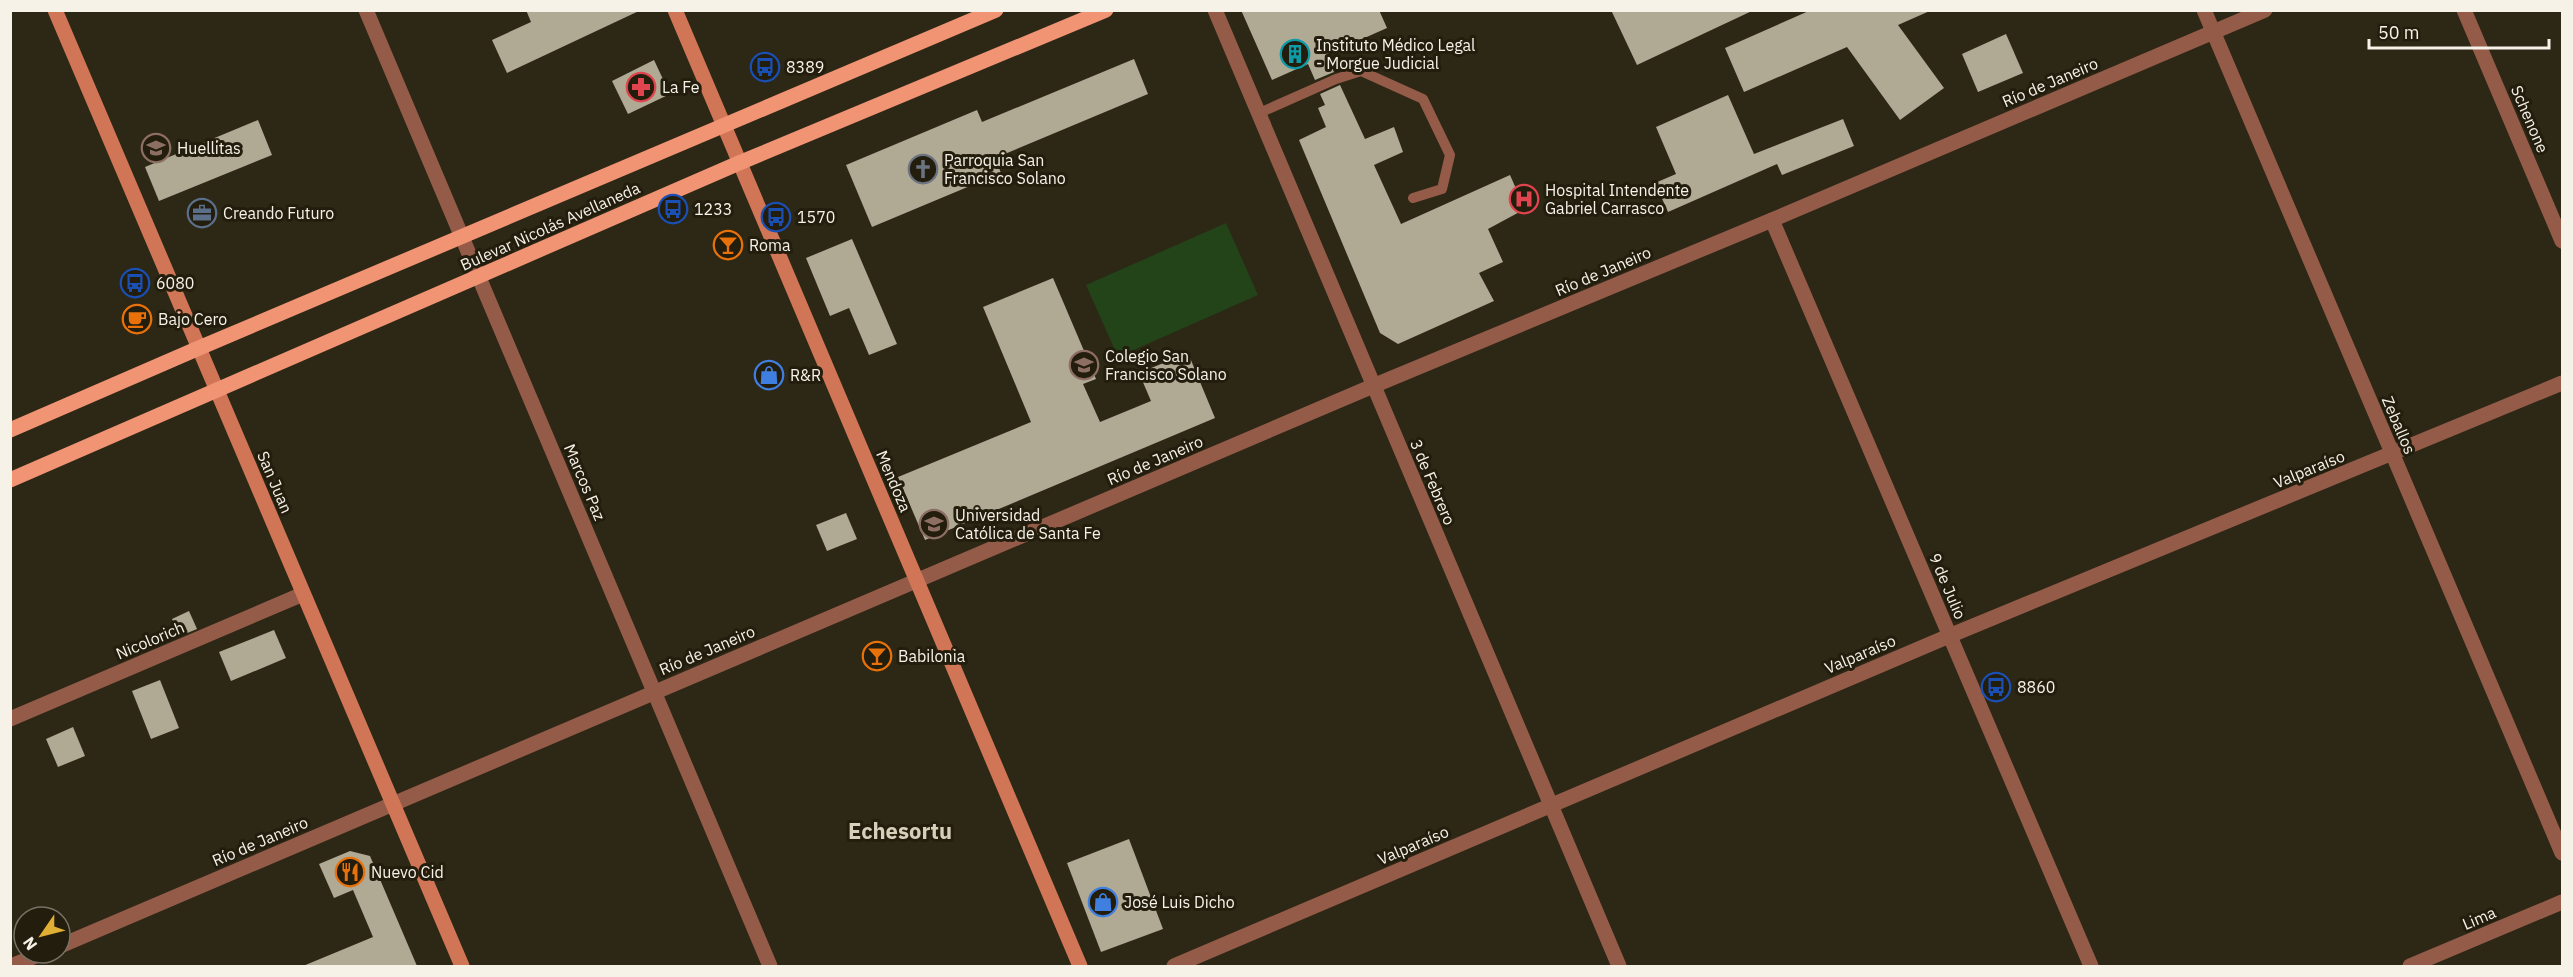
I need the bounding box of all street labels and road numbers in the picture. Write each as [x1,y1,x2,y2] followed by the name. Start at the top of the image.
[1999,53,2101,111] street label: Río de Janeiro
[2507,82,2553,156] street label: Schenone
[457,177,643,275] street label: Bulevar Nicolás Avellaneda
[1552,242,1654,300] street label: Río de Janeiro
[2378,393,2420,457] street label: Zeballos
[1104,431,1206,489] street label: Río de Janeiro
[1406,436,1460,528] street label: 3 de Febrero
[560,441,610,523] street label: Marcos Paz
[2270,446,2348,492] street label: Valparaíso
[872,447,916,515] street label: Mendoza
[253,448,297,516] street label: San Juan
[1925,550,1971,622] street label: 9 de Julio
[113,617,187,663] street label: Nicolorich
[656,621,758,679] street label: Río de Janeiro
[1822,630,1899,678] street label: Valparaíso
[209,812,311,870] street label: Río de Janeiro
[1375,821,1452,869] street label: Valparaíso
[2459,902,2499,934] street label: Lima

